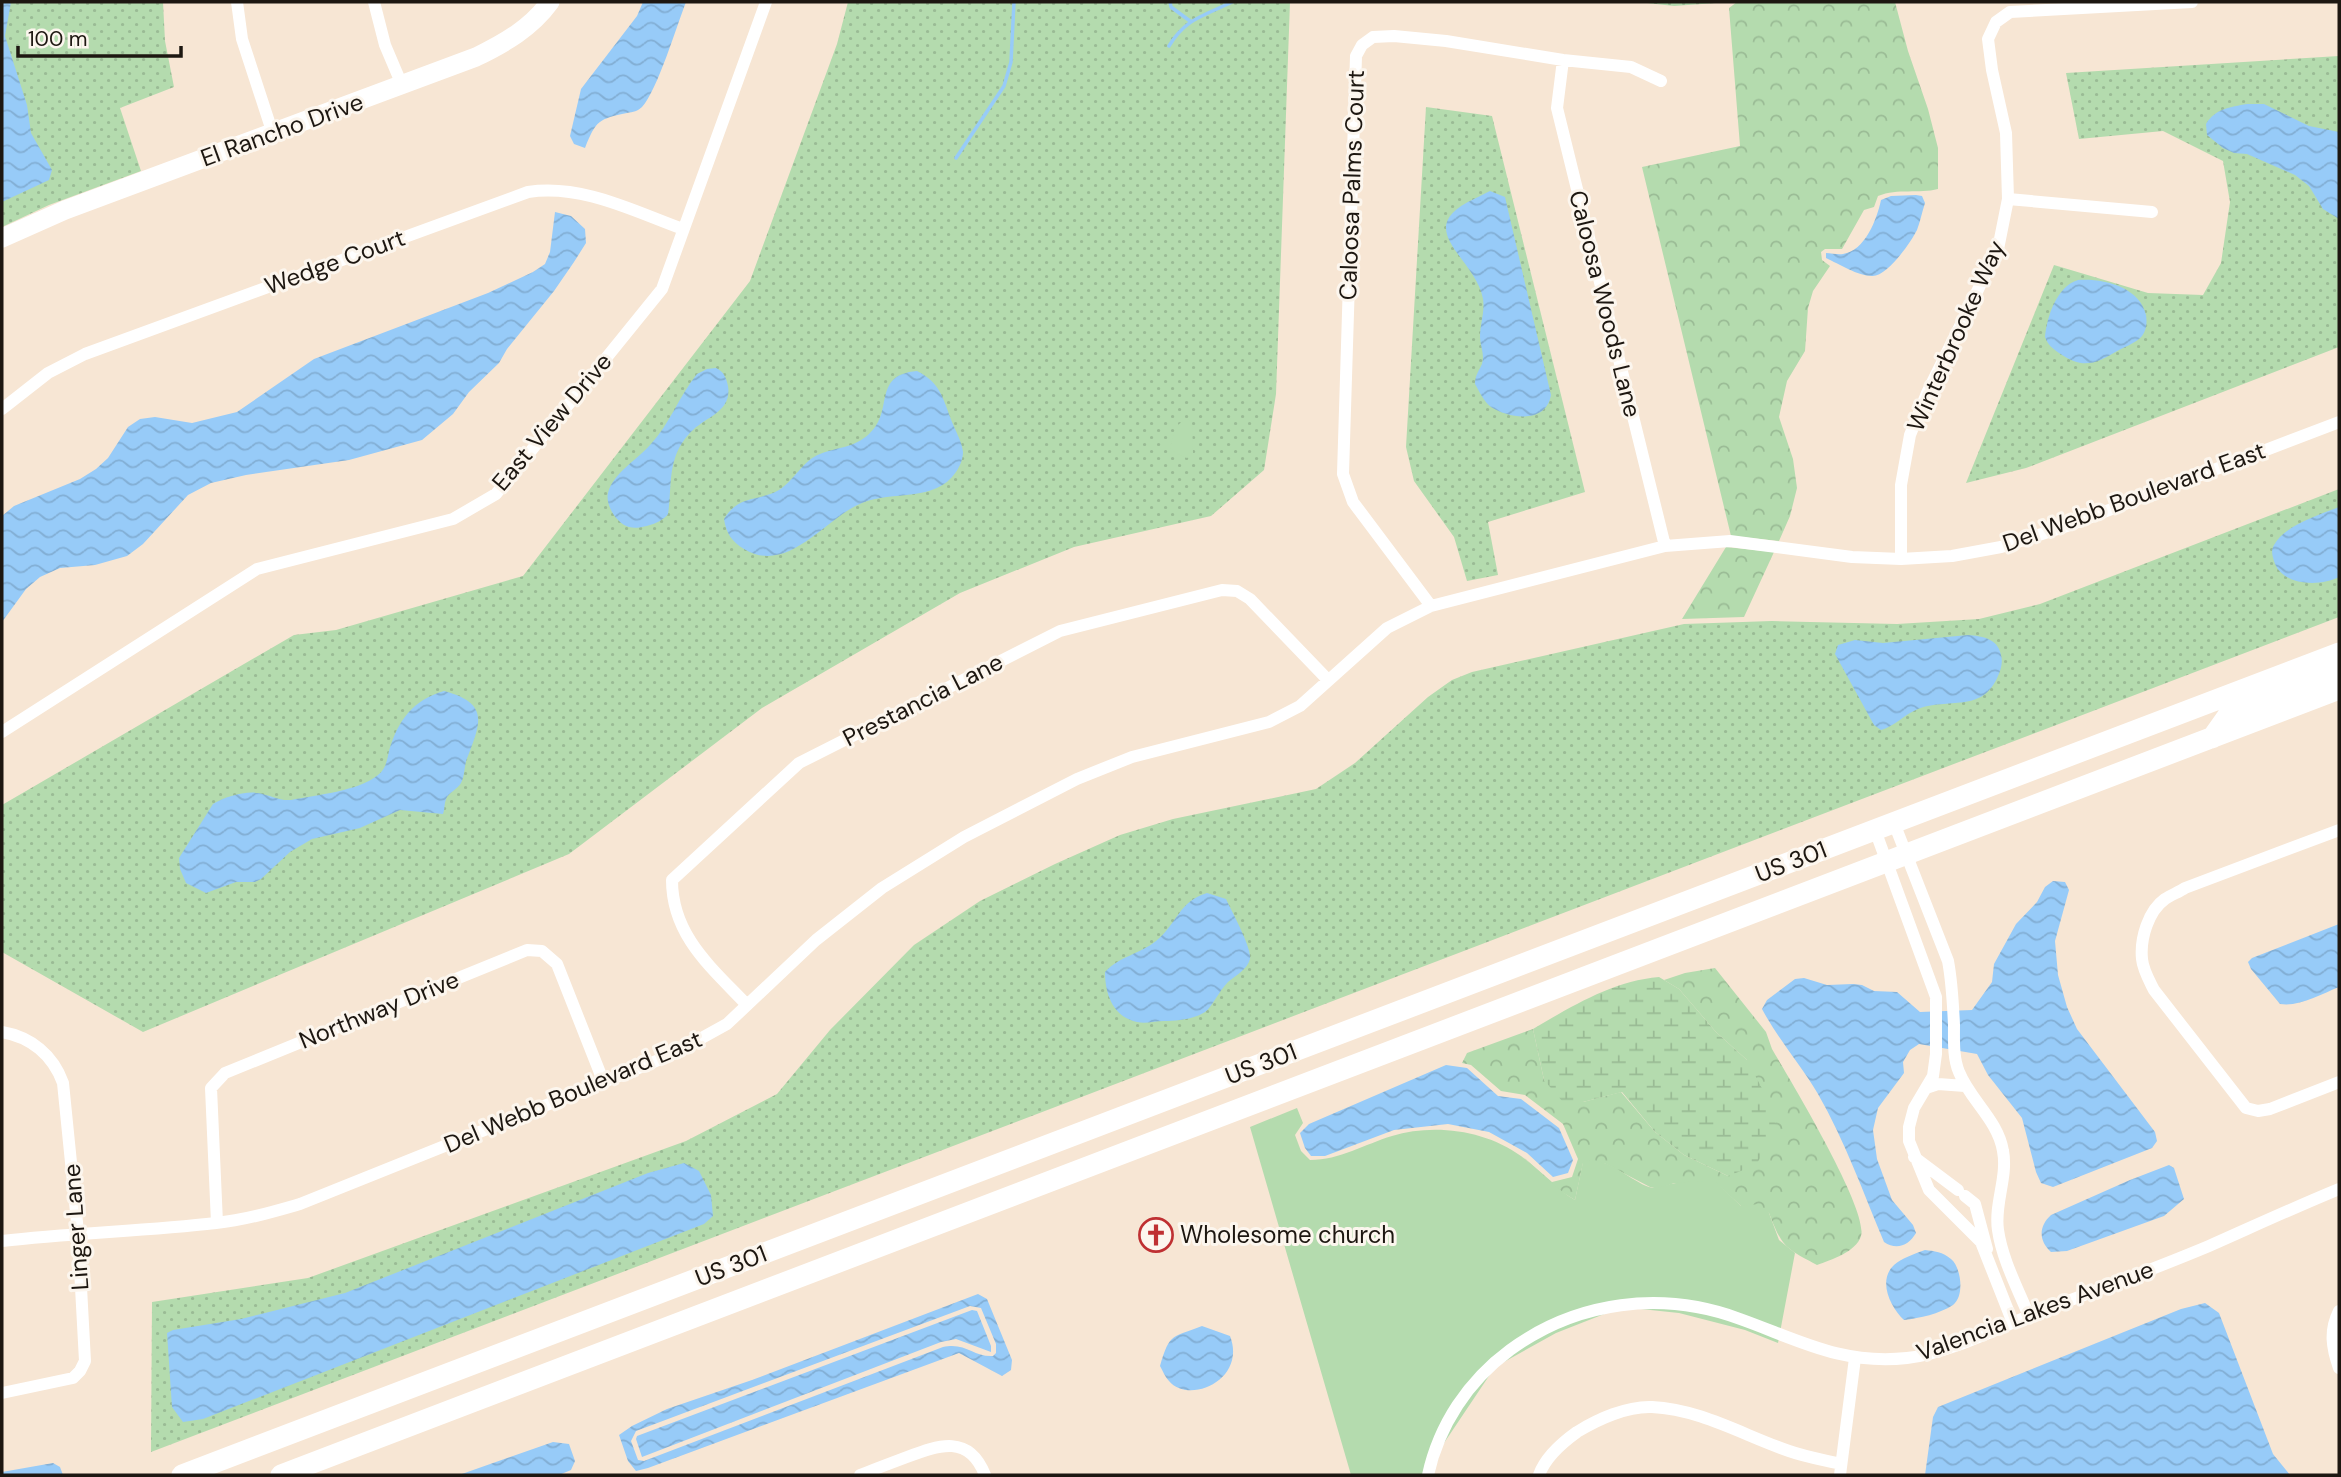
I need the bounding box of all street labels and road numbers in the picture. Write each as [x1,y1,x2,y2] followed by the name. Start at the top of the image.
[1332,69,1371,301] street label: Caloosa Palms Court
[196,86,367,173] street label: El Rancho Drive
[1562,187,1649,420] street label: Caloosa Woods Lane
[260,222,409,301] street label: Wedge Court
[1900,236,2012,436] street label: Winterbrooke Way
[485,346,618,497] street label: East View Drive
[1998,435,2269,559] street label: Del Webb Boulevard East
[837,646,1008,753] street label: Prestancia Lane
[1751,834,1831,889] street label: US 301
[294,963,463,1056] street label: Northway Drive
[439,1023,707,1160] street label: Del Webb Boulevard East
[1221,1036,1301,1091] street label: US 301
[56,1163,95,1292] street label: Linger Lane
[691,1238,771,1293] street label: US 301
[1912,1253,2158,1368] street label: Valencia Lakes Avenue

